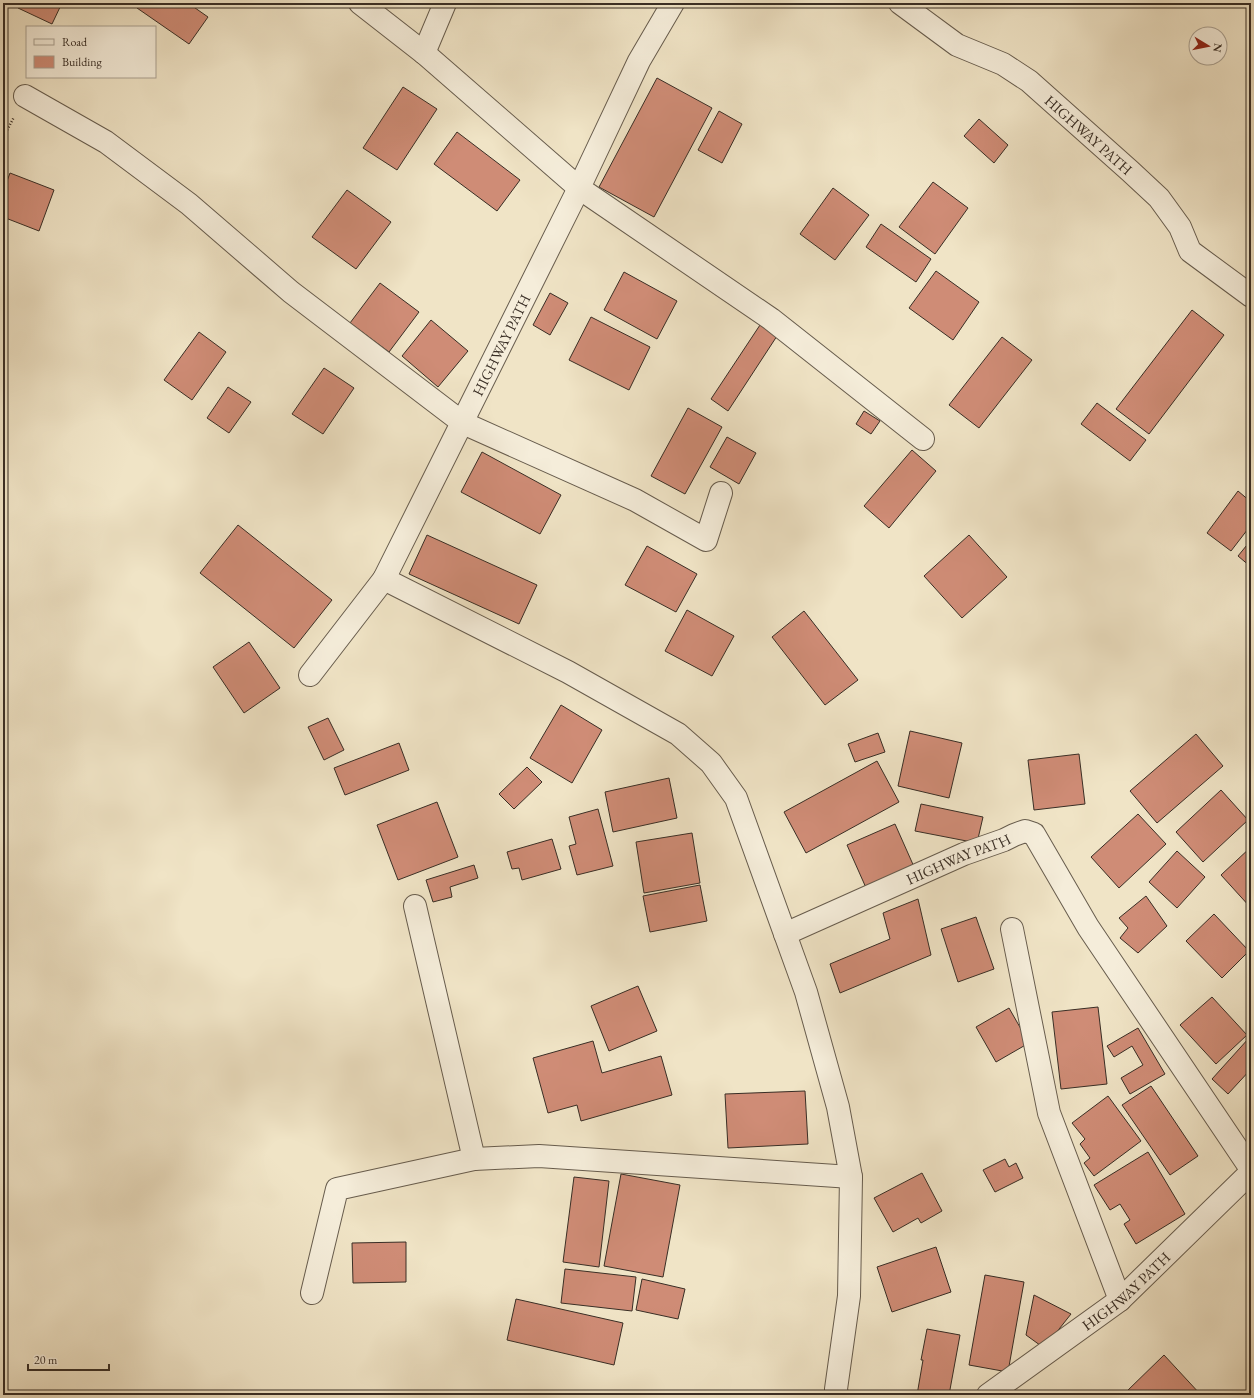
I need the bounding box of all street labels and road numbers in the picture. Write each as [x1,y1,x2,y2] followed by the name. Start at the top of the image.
[1041,90,1137,179] street label: HIGHWAY PATH
[468,291,534,399] street label: HIGHWAY PATH
[903,829,1014,888] street label: HIGHWAY PATH
[1078,1247,1174,1334] street label: HIGHWAY PATH

